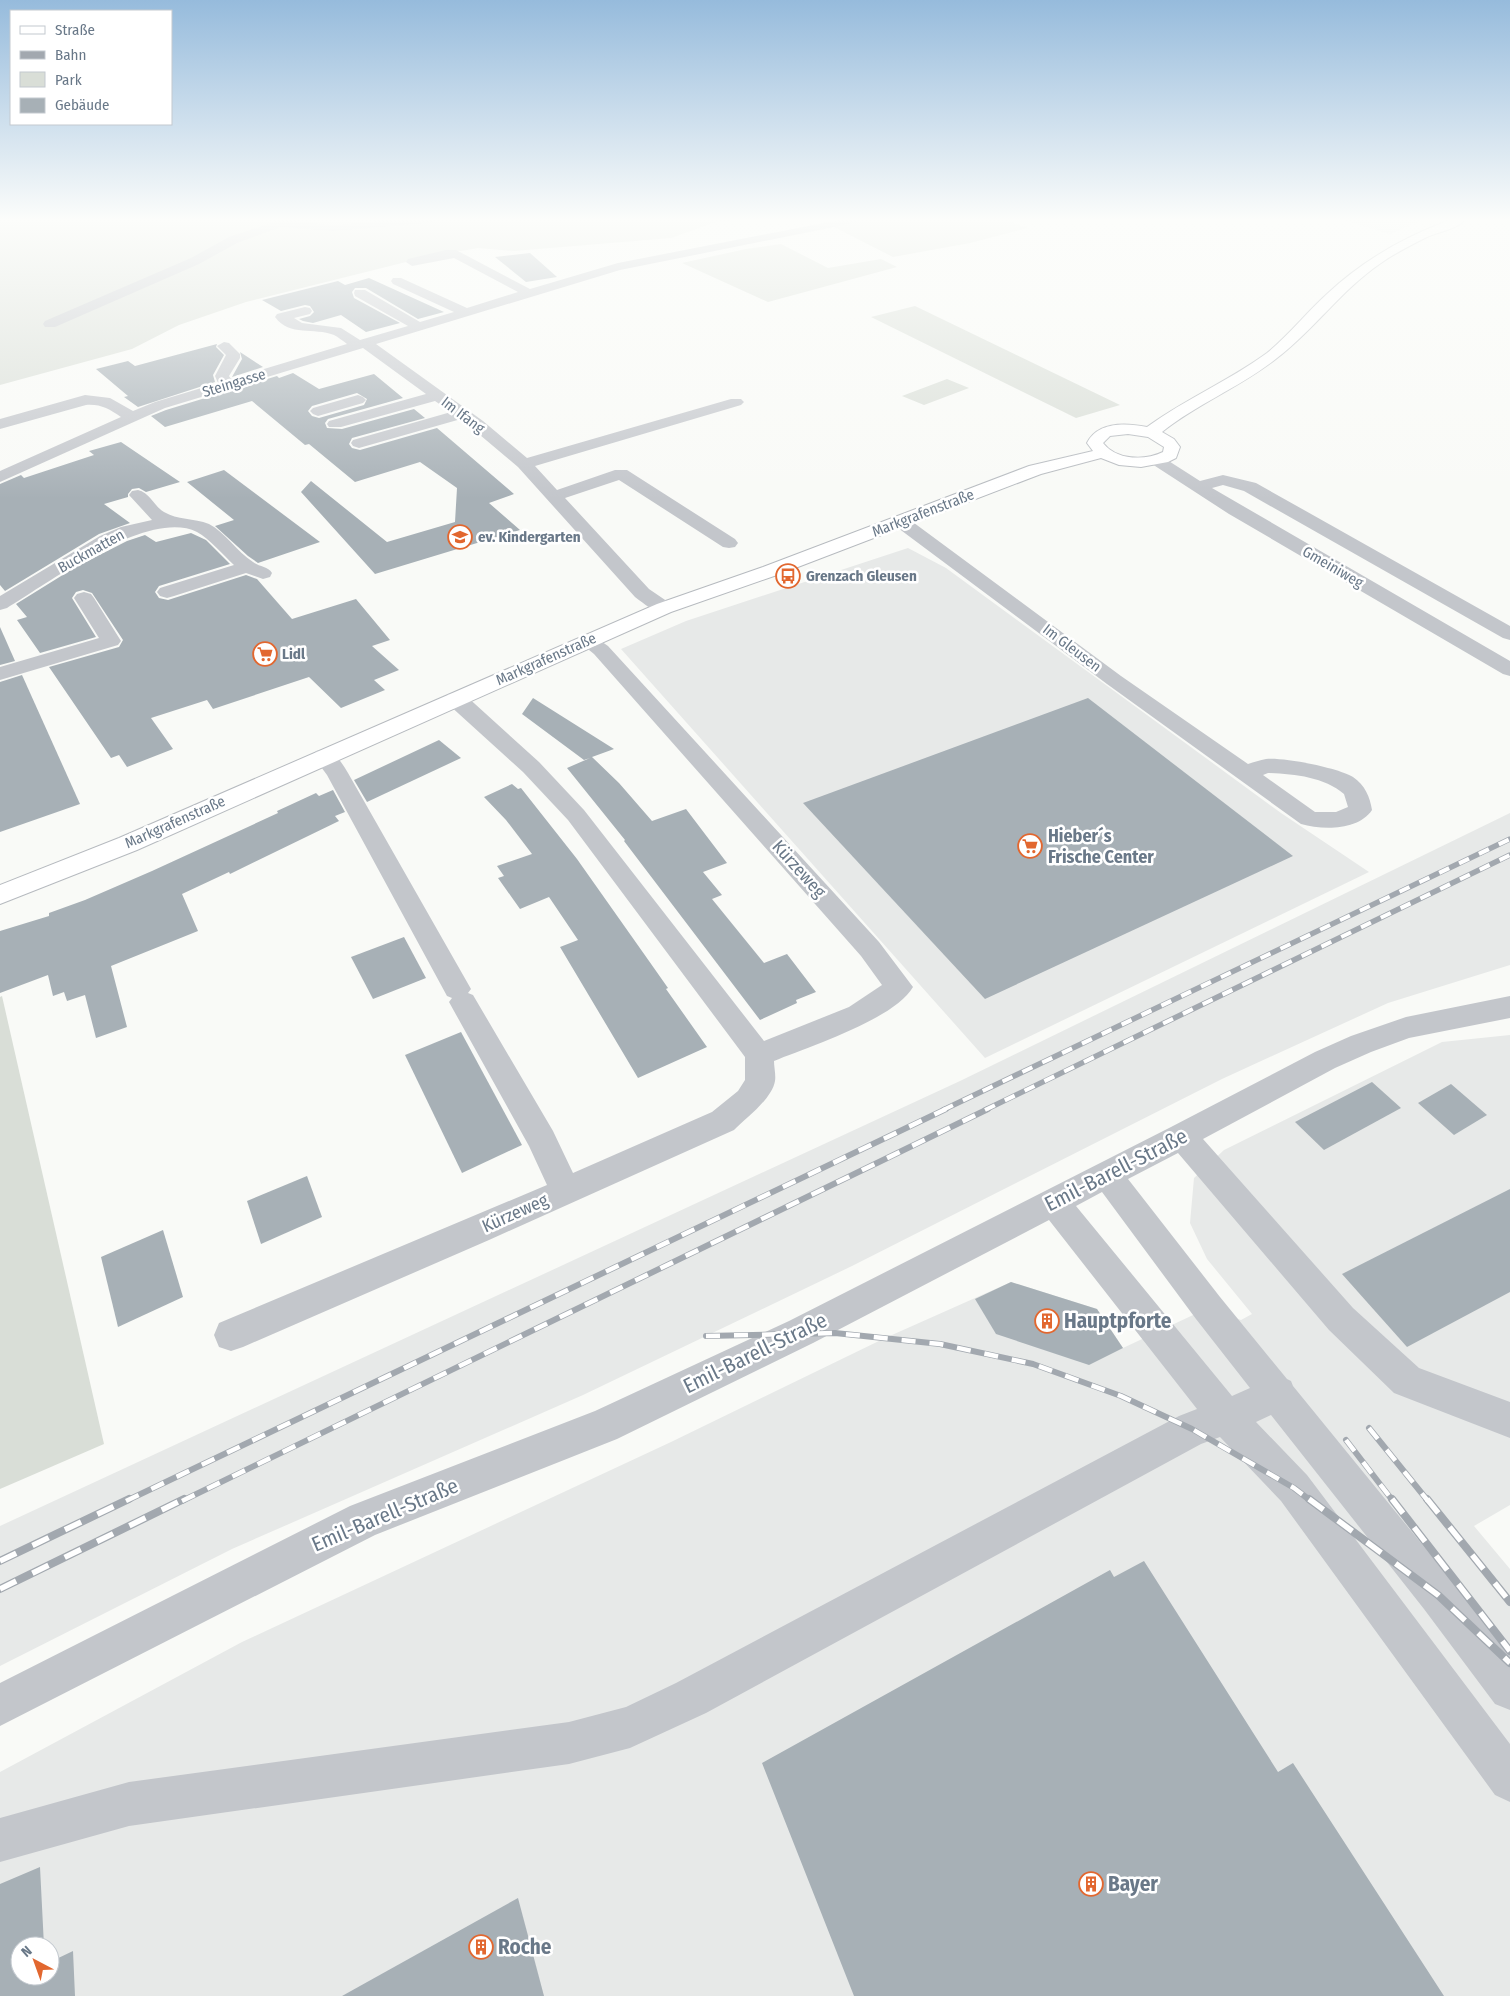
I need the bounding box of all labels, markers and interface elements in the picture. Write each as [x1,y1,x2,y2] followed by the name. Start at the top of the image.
[10,10,172,125] legend
[55,21,95,39] text: Straße
[55,46,86,64] text: Bahn
[55,71,82,89] text: Park
[55,96,110,114] text: Gebäude
[200,365,268,401] street label: Steingasse
[438,393,488,437] street label: Im Ifang
[869,485,977,541] street label: Markgrafenstraße
[447,524,473,550] school or university icon: ev. Kindergarten
[55,525,127,577] street label: Buckmatten
[478,528,581,546] place label: ev. Kindergarten
[1299,542,1367,592] street label: Gmeiniweg
[775,563,801,589] bus stop icon: Grenzach Gleusen
[806,567,917,585] place label: Grenzach Gleusen
[1039,620,1105,676] street label: Im Gleusen
[493,629,599,689] street label: Markgrafenstraße
[252,641,278,667] supermarket icon: Lidl
[282,645,306,663] place label: Lidl
[122,792,228,852] street label: Markgrafenstraße
[1048,825,1154,868] place label: Hieber´s Frische Center
[1017,833,1043,859] supermarket icon: Hieber´s Frische Center
[767,836,831,903] street label: Kürzeweg
[1040,1123,1192,1217] street label: Emil-Barell-Straße
[479,1189,552,1237] street label: Kürzeweg
[679,1307,831,1399] street label: Emil-Barell-Straße
[1034,1308,1060,1334] building icon: Hauptpforte
[1064,1308,1172,1334] place label: Hauptpforte
[308,1472,462,1558] street label: Emil-Barell-Straße
[1078,1871,1104,1897] building icon: Bayer
[1108,1871,1158,1897] place label: Bayer
[468,1934,494,1960] building icon: Roche
[498,1934,552,1960] place label: Roche
[10,1936,60,1986] north arrow
[18,1942,36,1961] text: N

